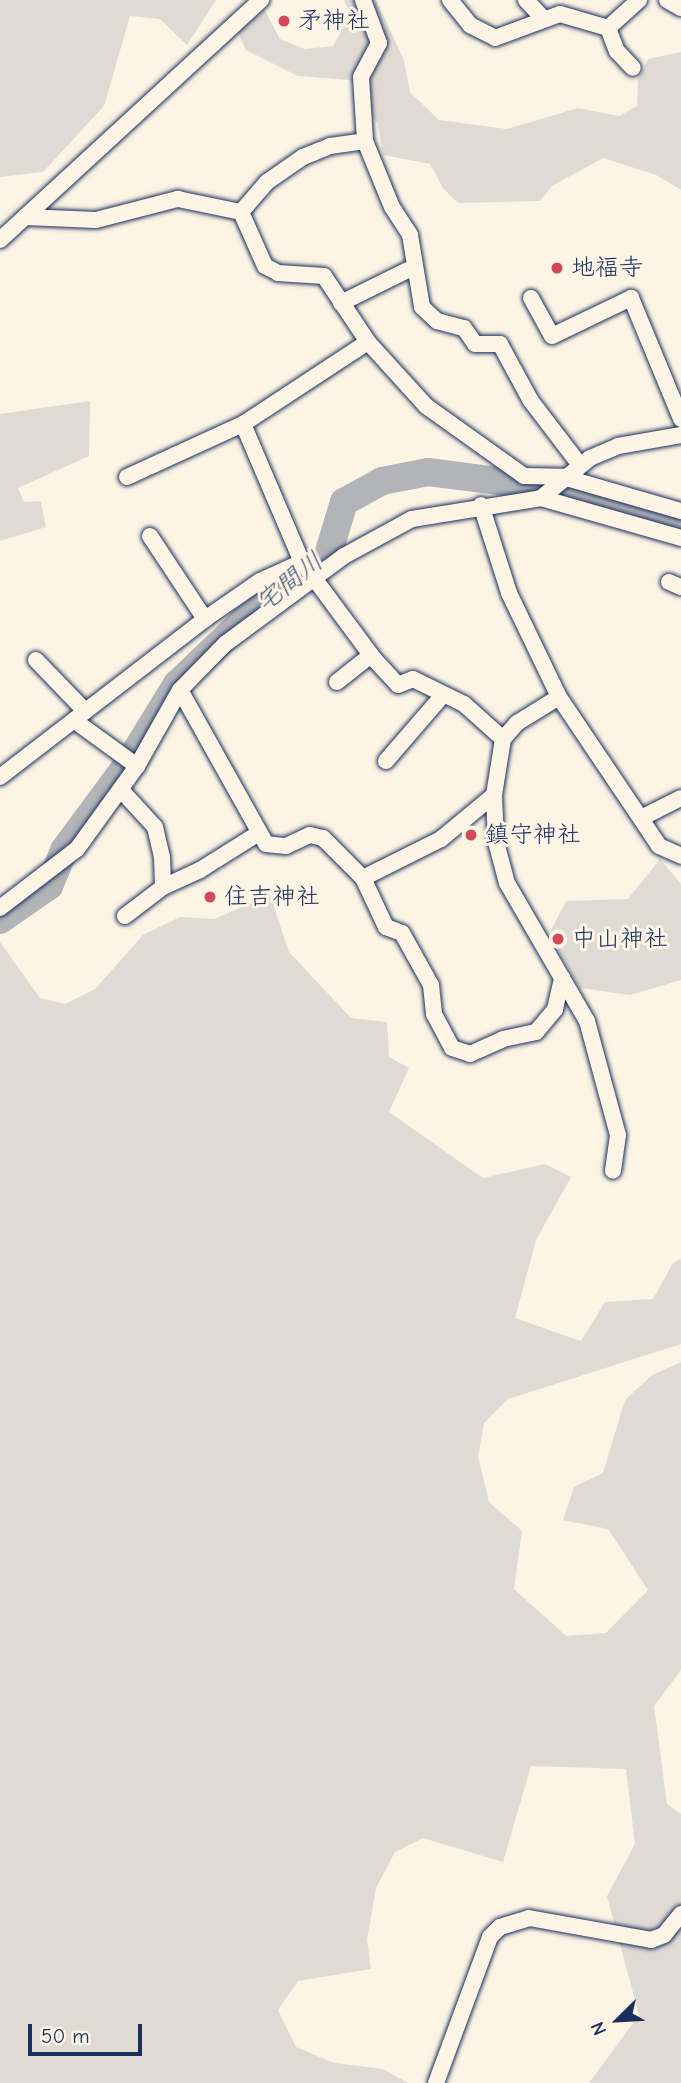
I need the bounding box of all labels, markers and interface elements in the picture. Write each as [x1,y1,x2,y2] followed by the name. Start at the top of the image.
[298,7,370,35] place label: 矛神社
[276,13,292,29] marker: 矛神社
[571,254,643,282] place label: 地福寺
[549,260,565,276] marker: 地福寺
[250,546,330,620] water label: 宅間川
[485,821,581,849] place label: 鎮守神社
[463,827,479,843] marker: 鎮守神社
[224,883,320,911] place label: 住吉神社
[202,889,218,905] marker: 住吉神社
[572,925,668,953] place label: 中山神社
[550,931,566,947] marker: 中山神社
[583,1985,653,2055] north arrow
[32,2010,145,2054] scale bar
[586,2018,611,2039] text: N
[41,2024,90,2048] text: 50 m

